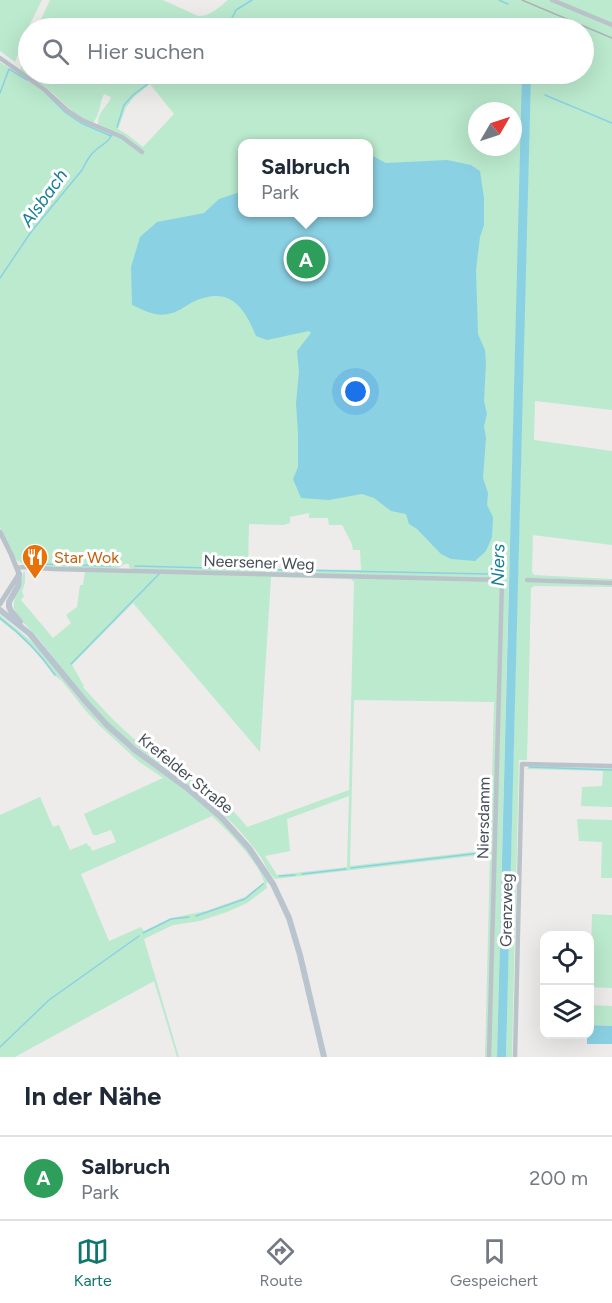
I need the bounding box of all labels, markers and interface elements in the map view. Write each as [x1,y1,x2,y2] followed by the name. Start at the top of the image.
[18,18,594,84] search box
[39,35,72,68] icon: search
[87,38,205,65] text: Hier suchen
[468,102,522,156] north arrow
[238,139,373,217] popup
[261,153,350,180] text: Salbruch
[15,165,72,232] water label: Alsbach
[261,180,299,204] text: Park
[286,236,326,282] pin: A
[341,377,370,406] your location
[20,542,50,580] restaurant icon: Star Wok
[487,543,509,586] water label: Niers
[54,548,119,567] place label: Star Wok
[203,551,315,574] street label: Neersener Weg
[134,729,237,818] street label: Krefelder Straße
[473,777,494,859] street label: Niersdamm
[496,873,517,947] street label: Grenzweg
[540,931,594,1039] map controls
[540,931,594,985] button: locate
[540,985,594,1039] button: layers
[24,1080,161,1112] text: In der Nähe
[81,1153,170,1180] text: Salbruch
[36,1166,51,1190] text: A
[529,1166,588,1190] text: 200 m
[81,1180,119,1204] text: Park
[74,1235,112,1290] tab: Karte
[259,1235,302,1290] tab: Route
[450,1235,538,1290] tab: Gespeichert

